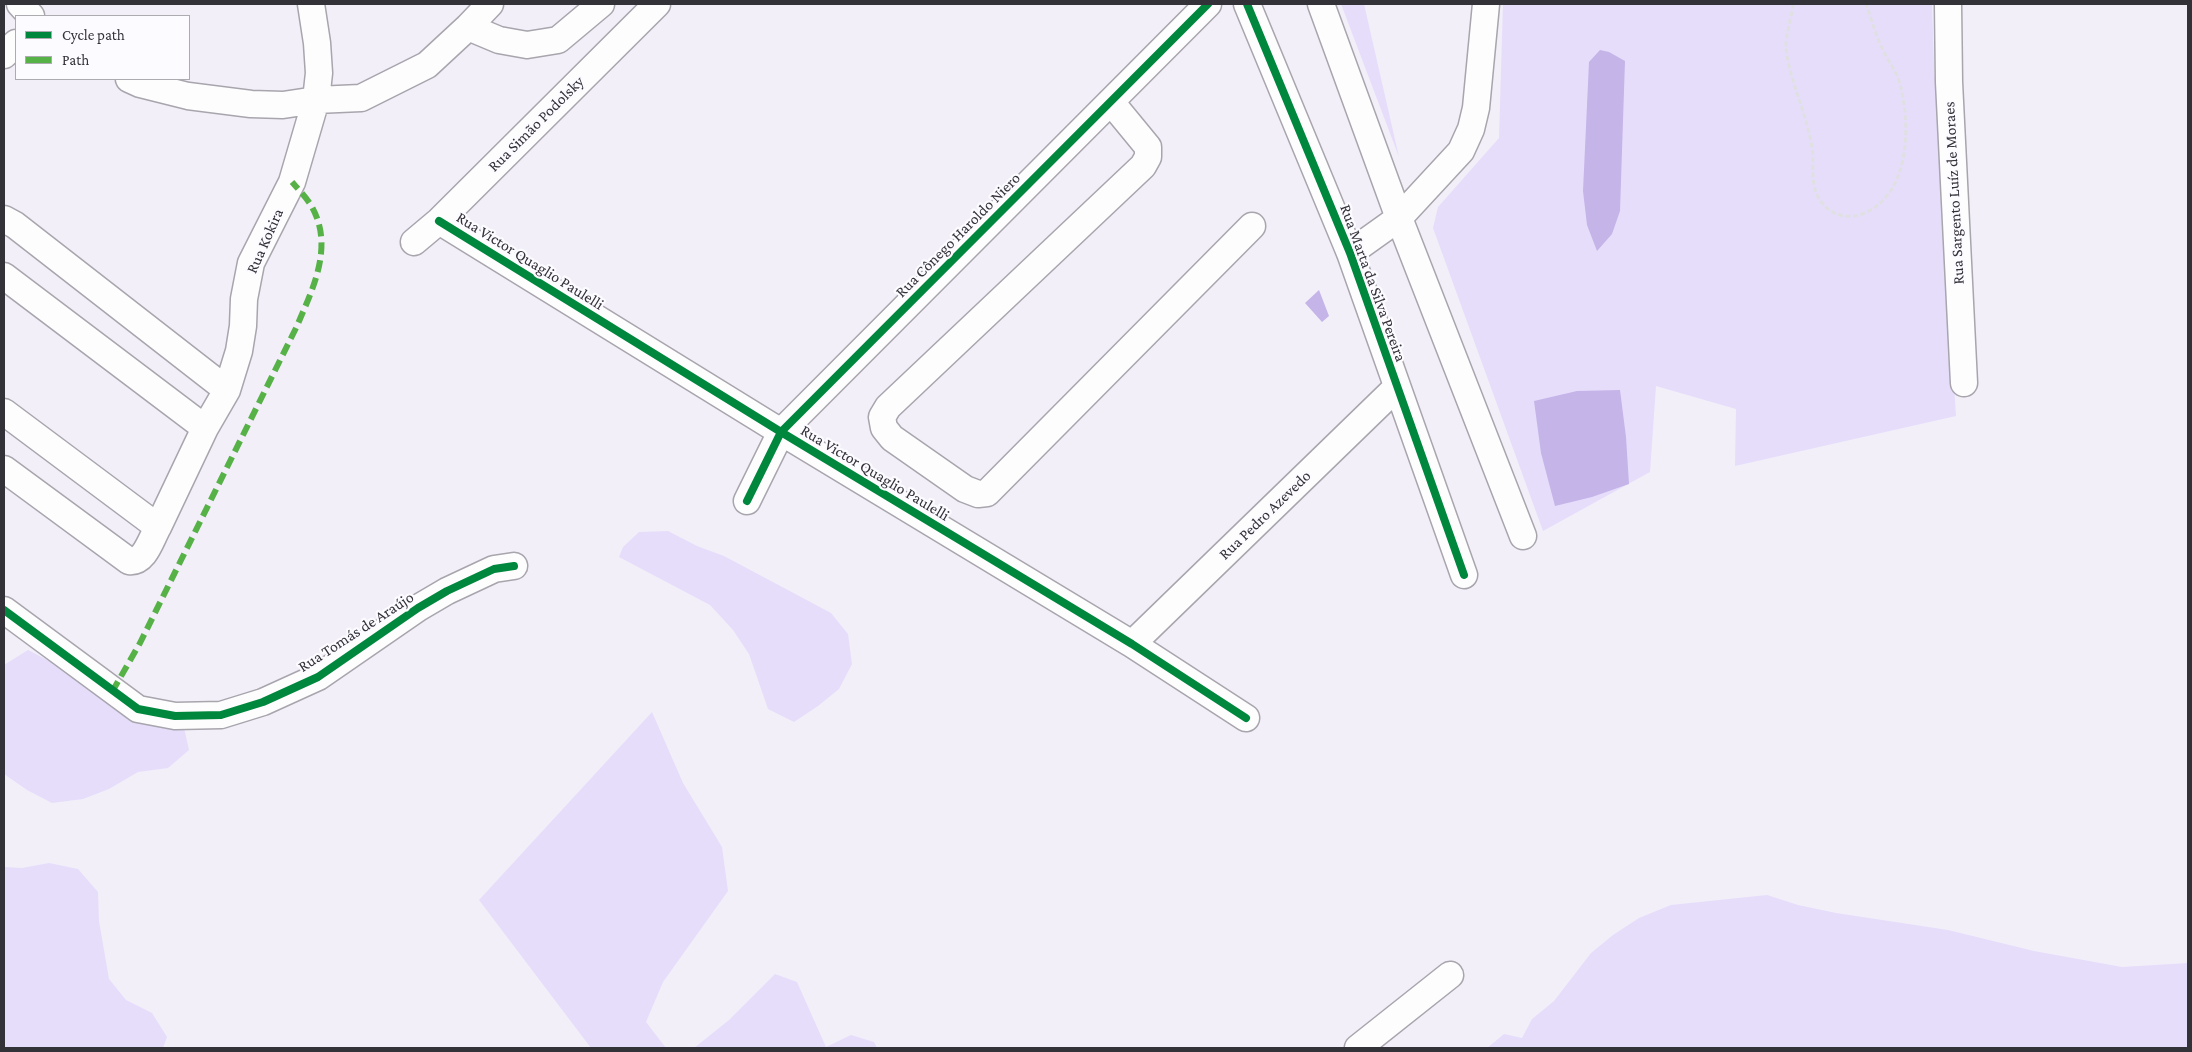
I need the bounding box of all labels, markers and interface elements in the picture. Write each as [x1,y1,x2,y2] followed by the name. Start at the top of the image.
[15,15,190,80] legend
[62,27,125,43] text: Cycle path
[62,52,89,68] text: Path
[484,72,588,176] street label: Rua Simão Podolsky
[1940,101,1968,285] street label: Rua Sargento Luíz de Moraes
[892,169,1024,301] street label: Rua Cônego Haroldo Niero
[1336,202,1410,364] street label: Rua Marta da Silva Pereira
[242,206,288,276] street label: Rua Kokira
[453,208,607,314] street label: Rua Victor Quaglio Paulelli
[797,421,953,525] street label: Rua Victor Quaglio Paulelli
[1215,466,1315,564] street label: Rua Pedro Azevedo
[295,588,417,676] street label: Rua Tomás de Araújo

